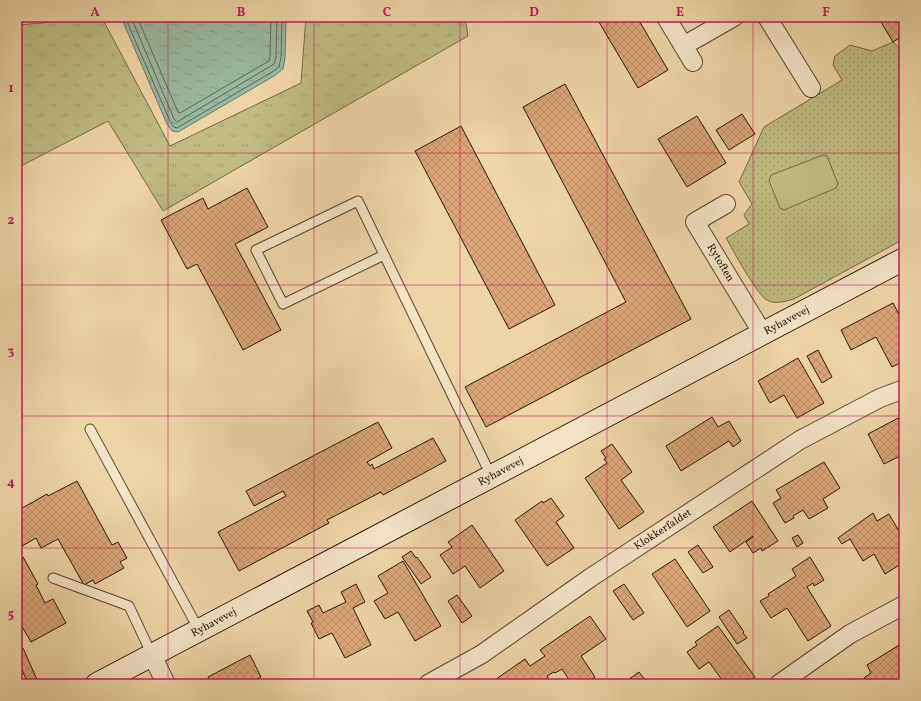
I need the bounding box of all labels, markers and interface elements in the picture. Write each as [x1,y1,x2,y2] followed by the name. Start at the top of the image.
[90,4,100,22] text: A
[237,4,246,22] text: B
[383,4,391,22] text: C
[529,4,539,22] text: D
[676,4,684,22] text: E
[822,4,830,22] text: F
[8,80,14,98] text: 1
[8,212,15,230] text: 2
[703,241,737,285] street label: Rytoften
[762,303,812,339] street label: Ryhavevej
[8,343,15,361] text: 3
[476,454,526,490] street label: Ryhavevej
[7,474,15,492] text: 4
[631,506,695,554] street label: Klokkerfaldet
[189,605,239,641] street label: Ryhavevej
[8,606,14,624] text: 5

